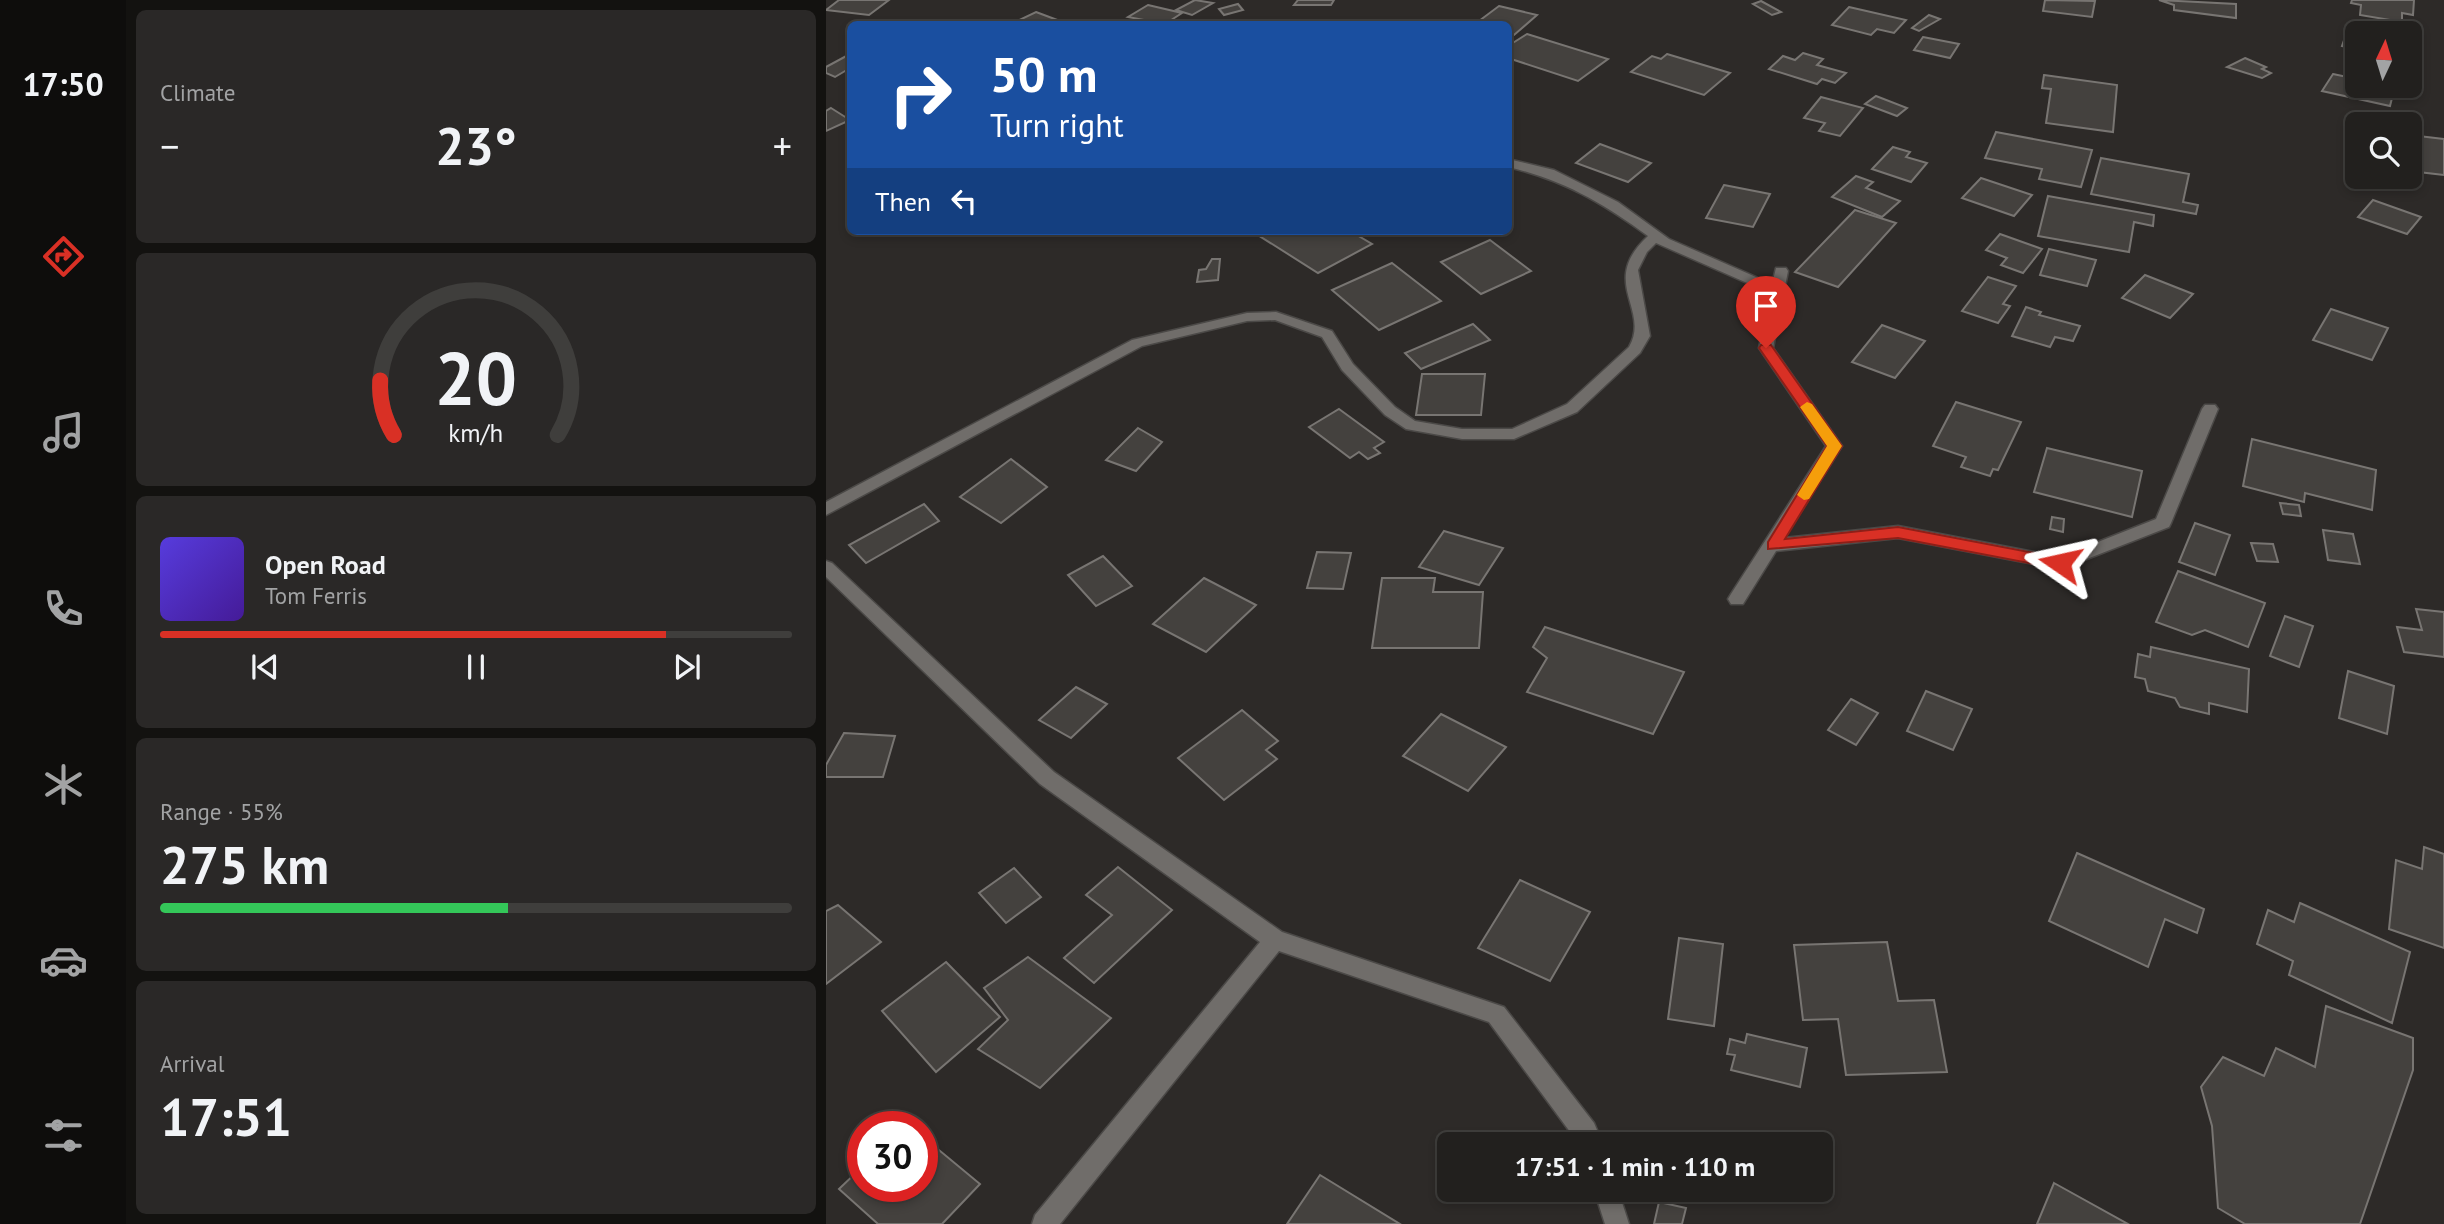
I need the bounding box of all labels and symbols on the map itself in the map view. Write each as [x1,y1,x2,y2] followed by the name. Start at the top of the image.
[2345,21,2422,98] north arrow
[1736,276,1796,348] pin
[2023,526,2097,600] position arrow
[847,1111,938,1202] speed limit sign: 30

